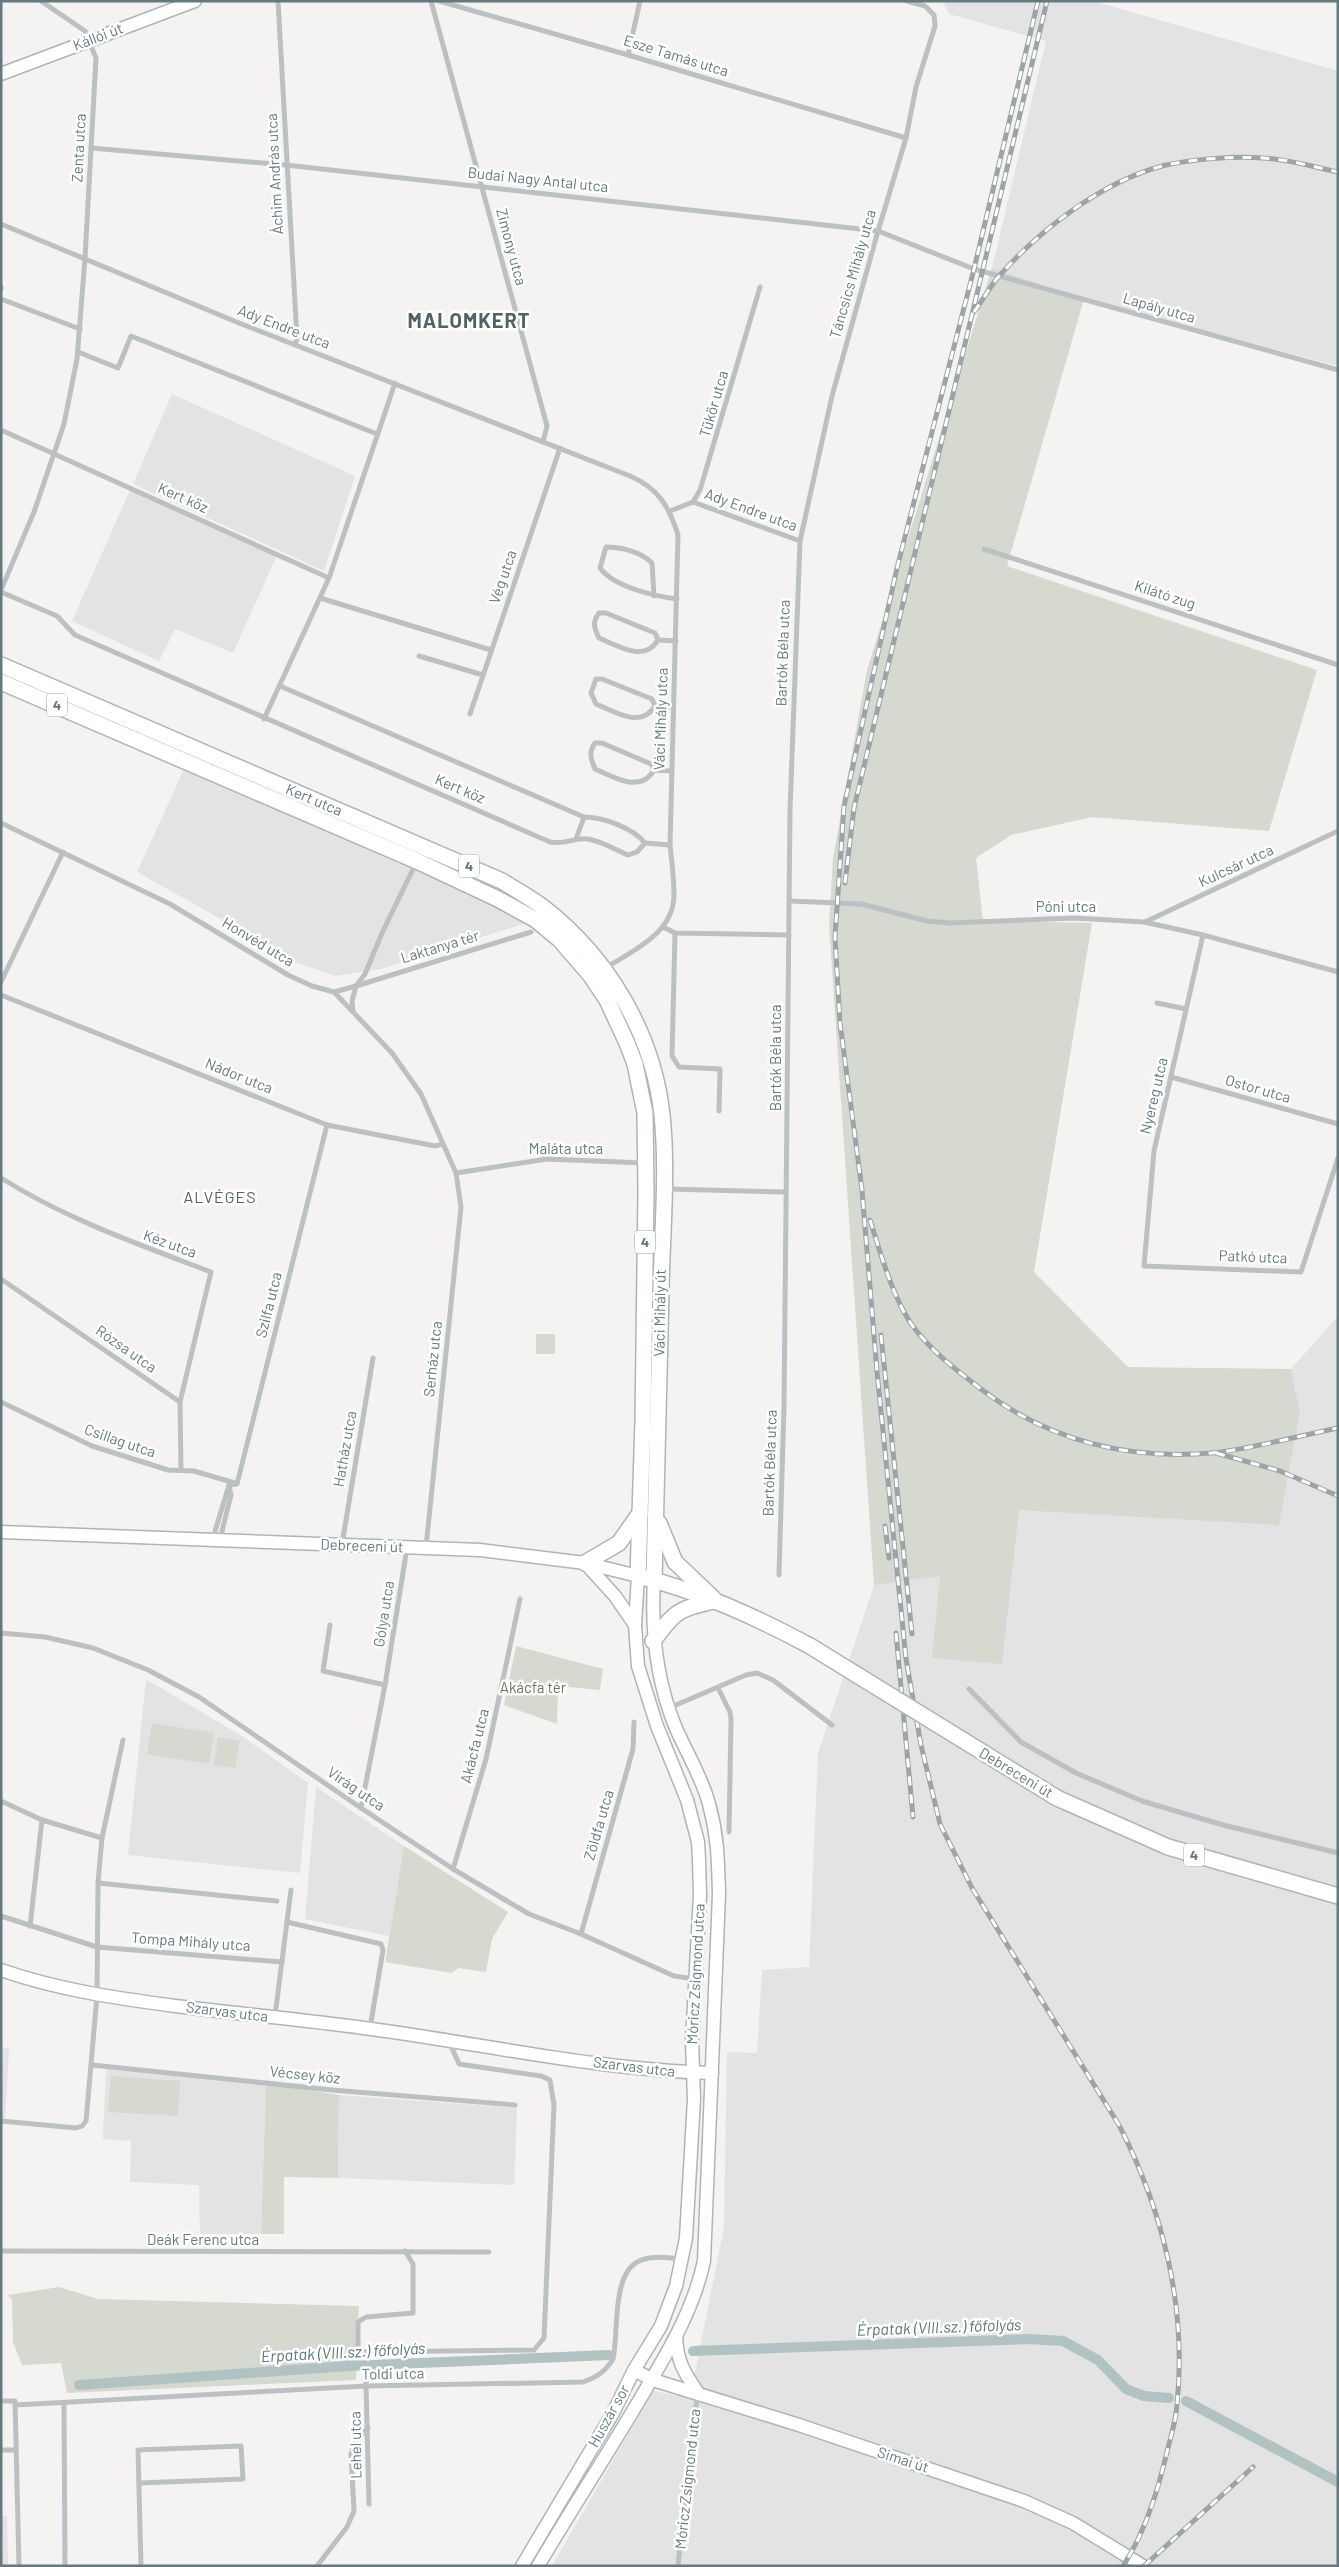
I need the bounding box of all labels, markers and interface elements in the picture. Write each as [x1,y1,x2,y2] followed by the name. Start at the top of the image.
[70,18,125,54] street label: Kállói út
[622,31,731,80] street label: Esze Tamás utca
[67,113,89,183] street label: Zenta utca
[262,113,286,235] street label: Áchim András utca
[467,163,609,195] street label: Budai Nagy Antal utca
[493,206,531,287] street label: Zimony utca
[825,207,879,340] street label: Táncsics Mihály utca
[1121,288,1197,326] street label: Lapály utca
[236,300,333,352] street label: Ady Endre utca
[408,308,530,332] district label: MALOMKERT
[695,368,731,439] street label: Tükör utca
[156,478,212,516] street label: Kert köz
[703,484,800,534] street label: Ady Endre utca
[484,547,520,606] street label: Vég utca
[1133,576,1198,612] street label: Kilátó zug
[771,599,793,707] street label: Bartók Béla utca
[649,667,671,771] street label: Váci Mihály utca
[47,694,67,716] road number: 4
[432,769,489,807] street label: Kert köz
[283,779,345,819] street label: Kert utca
[1195,840,1276,890] street label: Kulcsár utca
[459,854,479,878] road number: 4
[1036,897,1096,915] street label: Póni utca
[219,913,298,970] street label: Honvéd utca
[398,925,482,966] street label: Laktanya tér
[766,1005,784,1111] street label: Bartók Béla utca
[203,1053,276,1097] street label: Nádor utca
[1135,1056,1171,1136] street label: Nyereg utca
[1224,1070,1293,1106] street label: Ostor utca
[529,1139,603,1157] street label: Maláta utca
[183,1187,257,1206] district label: ALVÉGES
[141,1225,199,1261] street label: Kéz utca
[635,1230,655,1254] road number: 4
[1218,1246,1288,1266] street label: Patkó utca
[649,1269,669,1357] street label: Váci Mihály út
[251,1270,285,1340] street label: Szilfa utca
[419,1320,445,1398] street label: Serház utca
[93,1321,161,1376] street label: Rózsa utca
[328,1409,360,1488] street label: Hatház utca
[758,1409,780,1517] street label: Bartók Béla utca
[82,1419,158,1461] street label: Csillag utca
[320,1535,404,1555] street label: Debreceni út
[369,1579,397,1648] street label: Gólya utca
[500,1678,567,1696] park label: Akácfa tér
[456,1707,492,1785] street label: Akácfa utca
[976,1743,1057,1801] street label: Debreceni út
[324,1762,389,1814] street label: Virág utca
[579,1787,617,1862] street label: Zöldfa utca
[1184,1844,1204,1866] road number: 4
[682,1903,708,2045] street label: Móricz Zsigmond utca
[131,1928,251,1954] street label: Tompa Mihály utca
[185,1997,269,2025] street label: Szarvas utca
[592,2052,676,2080] street label: Szarvas utca
[269,2061,342,2087] street label: Vécsey köz
[147,2230,259,2248] street label: Deák Ferenc utca
[856,2314,1022,2339] water label: Érpatak (VIII.sz.) főfolyás
[260,2338,426,2365] water label: Érpatak (VIII.sz.) főfolyás
[361,2363,425,2383] street label: Toldi utca
[584,2381,633,2450] street label: Huszár sor
[671,2408,703,2550] street label: Móricz Zsigmond utca
[345,2411,365,2479] street label: Lehel utca
[875,2442,931,2476] street label: Simai út

